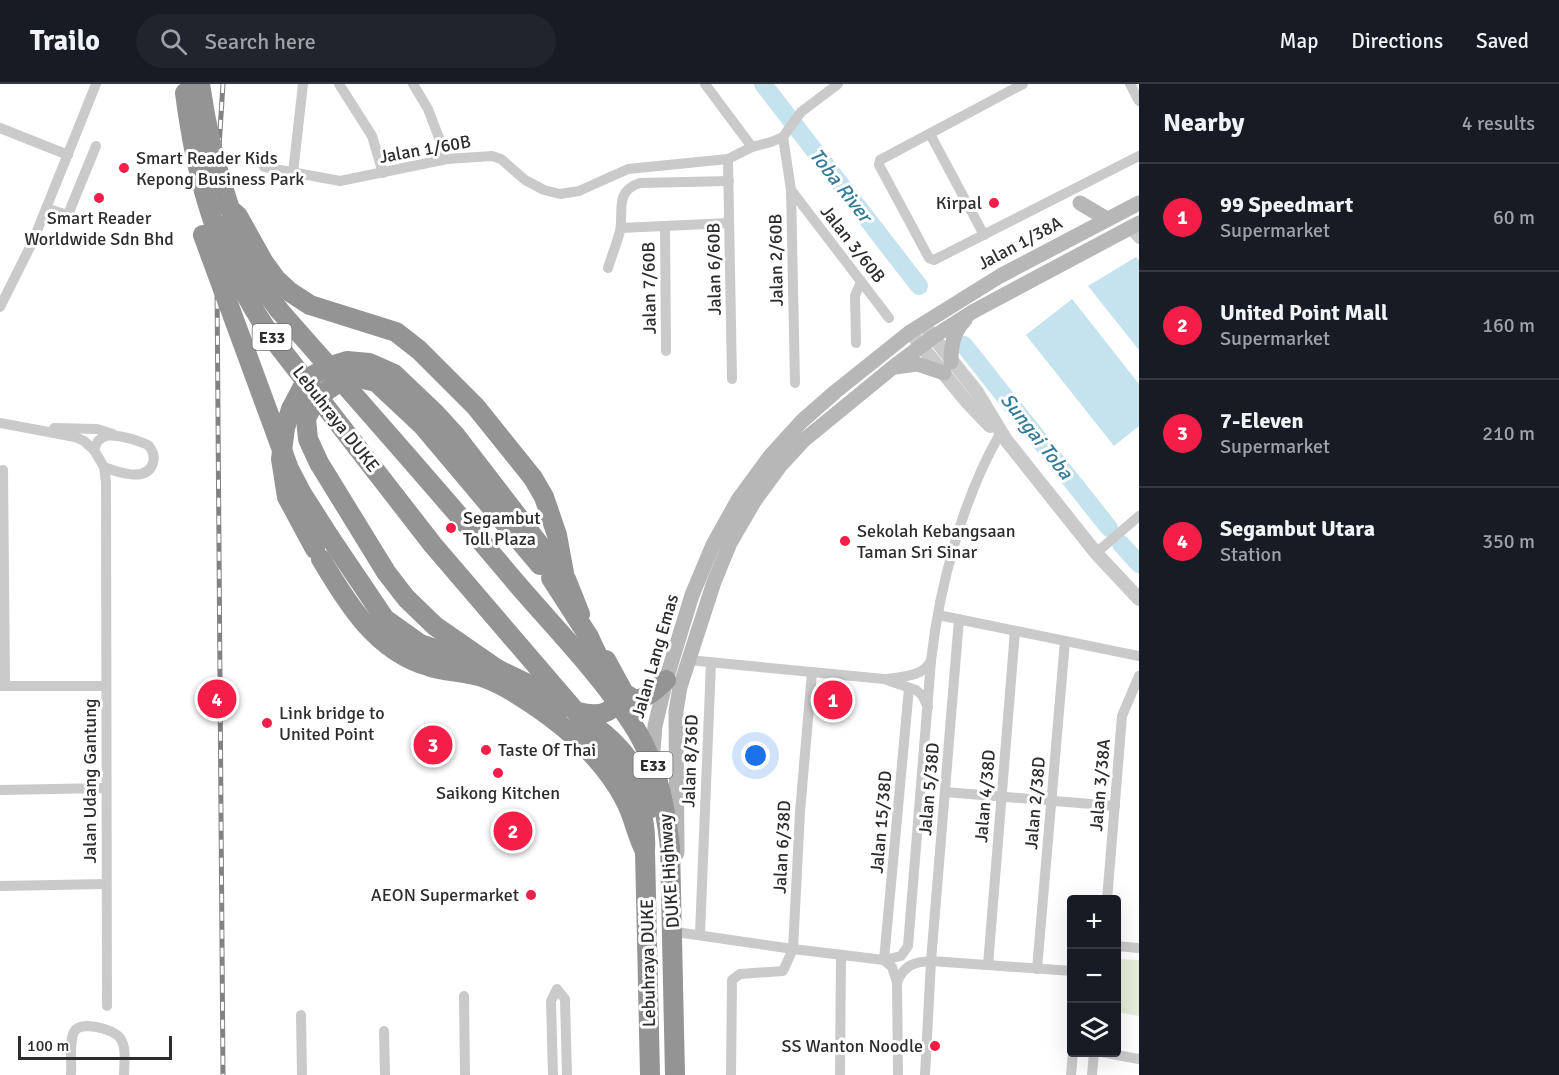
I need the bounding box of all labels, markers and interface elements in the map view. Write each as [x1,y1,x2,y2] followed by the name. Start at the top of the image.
[136,14,556,68] search box
[30,24,100,58] text: Trailo
[157,25,190,58] icon: search
[205,28,316,55] text: Search here
[1280,28,1318,54] text: Map
[1351,28,1443,54] text: Directions
[1476,28,1529,54] text: Saved
[1163,107,1244,139] text: Nearby
[1462,111,1535,136] text: 4 results
[377,130,473,168] street label: Jalan 1/60B
[804,143,879,229] water label: Toba River
[136,147,304,190] place label: Smart Reader Kids Kepong Business Park
[117,161,131,175] marker: Smart Reader Kids Kepong Business Park
[92,191,106,205] marker: Smart Reader Worldwide Sdn Bhd
[1220,191,1353,218] text: 99 Speedmart
[936,192,982,214] place label: Kirpal
[987,196,1001,210] marker: Kirpal
[816,201,890,287] street label: Jalan 3/60B
[1177,205,1188,230] text: 1
[1493,205,1535,230] text: 60 m
[24,207,174,250] place label: Smart Reader Worldwide Sdn Bhd
[974,212,1066,274] street label: Jalan 1/38A
[764,213,788,306] street label: Jalan 2/60B
[1220,218,1330,243] text: Supermarket
[702,222,726,315] street label: Jalan 6/60B
[637,241,661,334] street label: Jalan 7/60B
[1220,299,1388,326] text: United Point Mall
[1177,313,1188,338] text: 2
[1482,313,1535,338] text: 160 m
[252,324,292,350] road number: E33
[1220,326,1330,351] text: Supermarket
[288,362,384,476] street label: Lebuhraya DUKE
[995,388,1079,485] water label: Sungai Toba
[1220,407,1303,434] text: 7-Eleven
[1177,421,1188,446] text: 3
[1482,421,1535,446] text: 210 m
[1220,434,1330,459] text: Supermarket
[463,507,541,550] place label: Segambut Toll Plaza
[1220,515,1375,542] text: Segambut Utara
[857,520,1016,563] place label: Sekolah Kebangsaan Taman Sri Sinar
[444,521,458,535] marker: Segambut Toll Plaza
[1177,529,1188,554] text: 4
[1482,529,1535,554] text: 350 m
[838,534,852,548] marker: Sekolah Kebangsaan Taman Sri Sinar
[1220,542,1282,567] text: Station
[627,591,683,721] street label: Jalan Lang Emas
[198,676,236,722] pin: 4
[814,678,852,722] pin: 1
[79,699,101,863] street label: Jalan Udang Gantung
[279,702,385,745] place label: Link bridge to United Point
[677,714,703,808] street label: Jalan 8/36D
[260,716,274,730] marker: Link bridge to United Point
[414,722,452,768] pin: 3
[1085,738,1115,832] street label: Jalan 3/38A
[498,739,596,761] place label: Taste Of Thai
[741,741,770,770] your location
[914,742,944,836] street label: Jalan 5/38D
[479,743,493,757] marker: Taste Of Thai
[970,749,1000,843] street label: Jalan 4/38D
[634,752,672,778] road number: E33
[1020,756,1050,850] street label: Jalan 2/38D
[491,766,505,780] marker: Saikong Kitchen
[866,770,896,874] street label: Jalan 15/38D
[436,782,560,804] place label: Saikong Kitchen
[769,800,795,894] street label: Jalan 6/38D
[494,808,532,854] pin: 2
[654,812,684,929] street label: DUKE Highway
[371,884,519,906] place label: AEON Supermarket
[524,888,538,902] marker: AEON Supermarket
[1067,895,1121,1057] map controls
[1067,895,1121,949] button: +
[636,899,660,1027] street label: Lebuhraya DUKE
[1067,949,1121,1003] button: −
[1067,1003,1121,1057] button: layers
[18,1033,172,1060] scale bar
[782,1035,923,1057] place label: SS Wanton Noodle
[27,1036,69,1056] text: 100 m
[928,1039,942,1053] marker: SS Wanton Noodle

